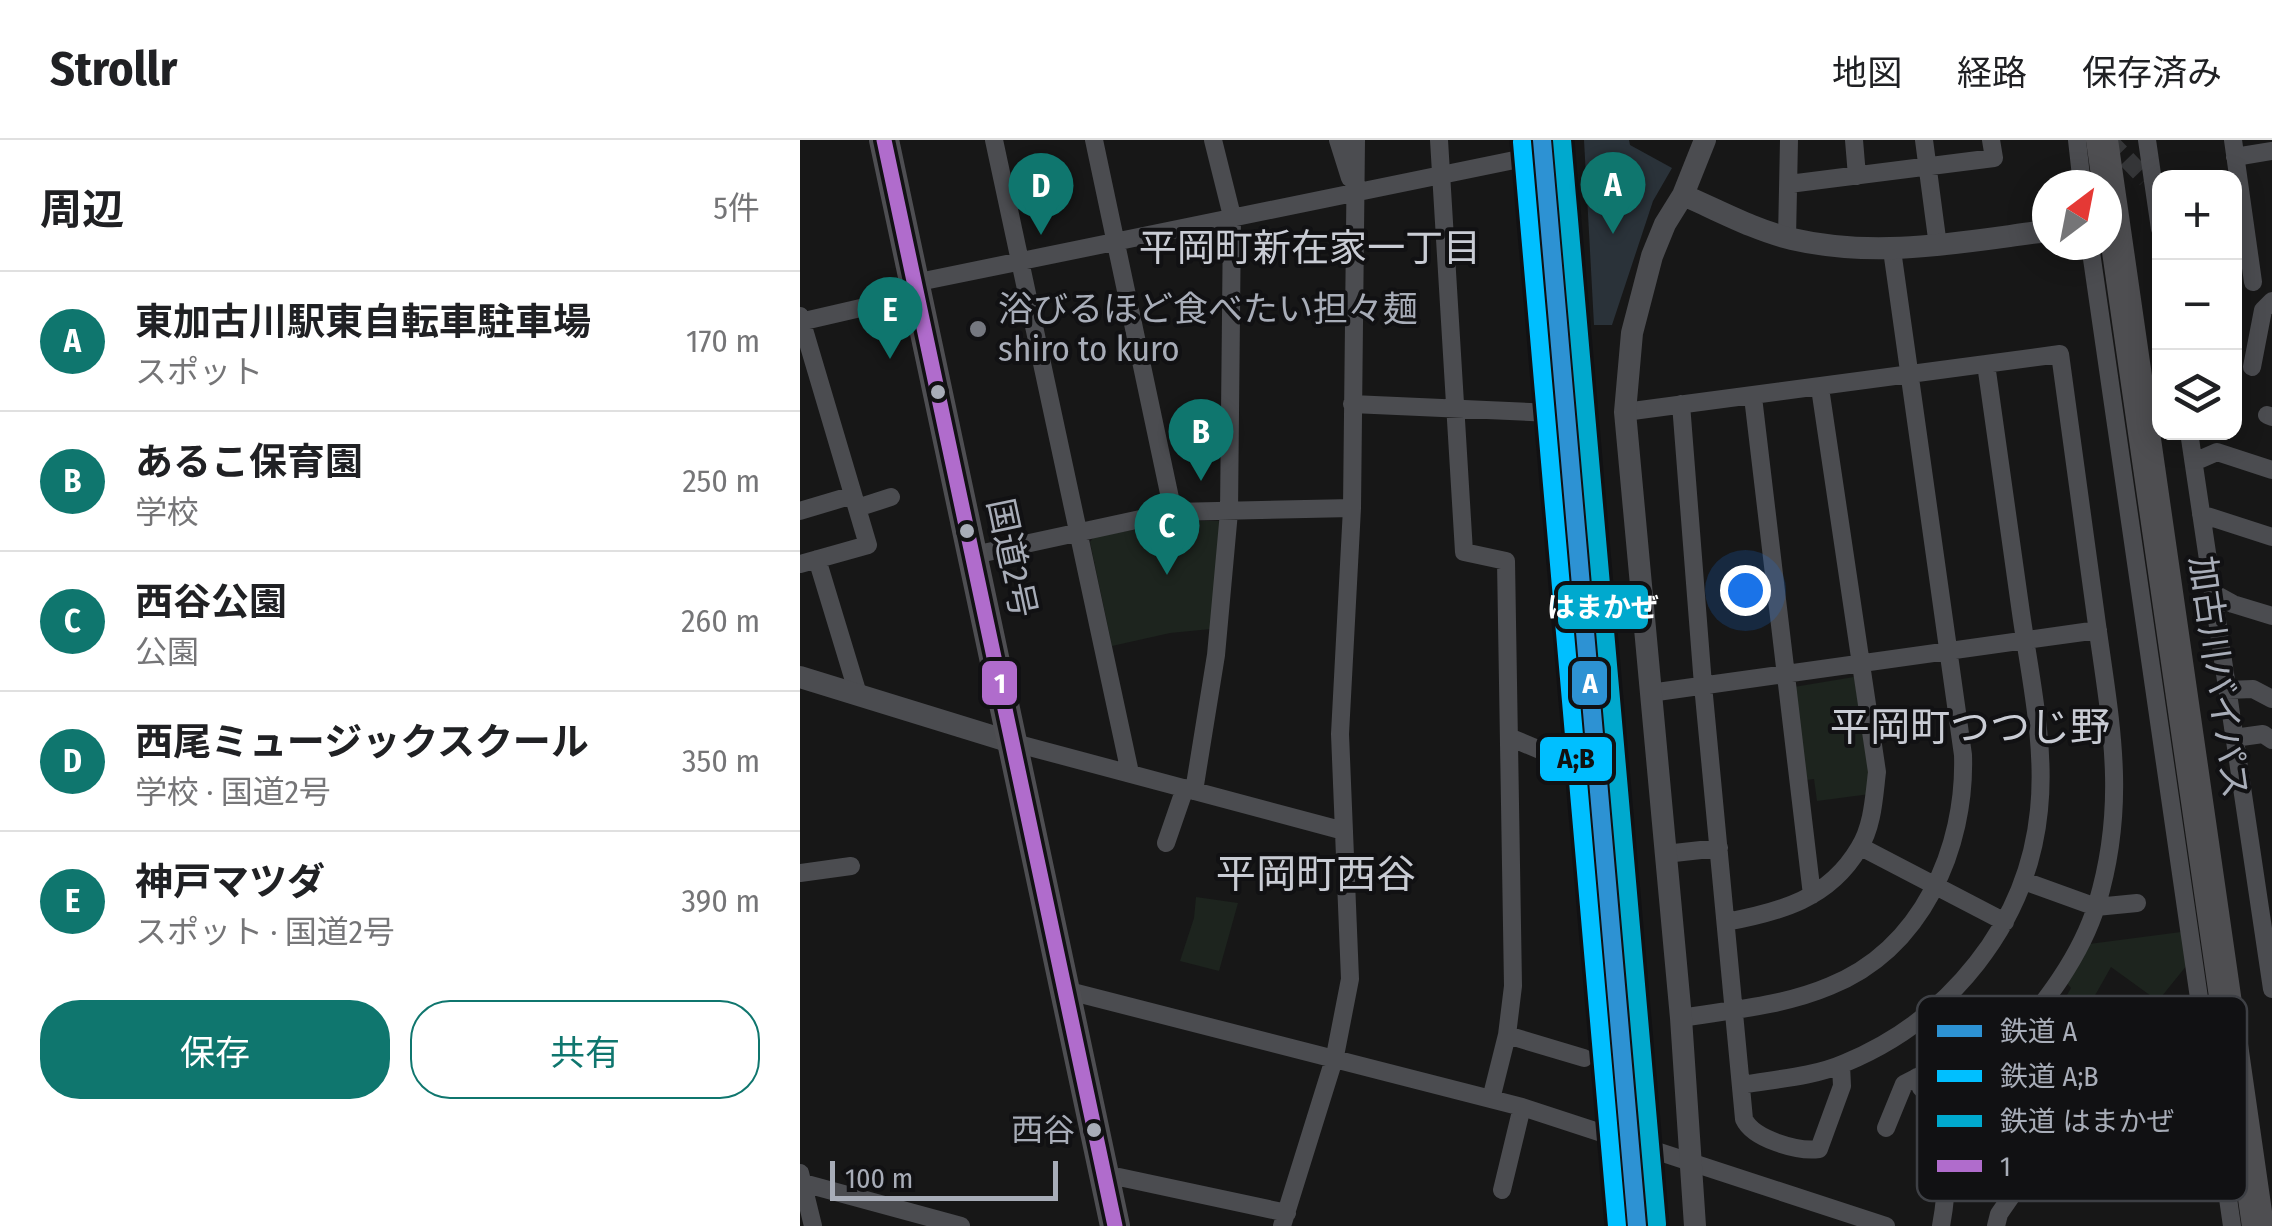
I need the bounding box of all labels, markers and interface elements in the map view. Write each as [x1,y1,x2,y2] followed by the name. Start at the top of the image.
[50,40,177,98] text: Strollr
[1832,52,1902,94] text: 地図
[1957,52,2027,94] text: 経路
[2082,52,2222,94] text: 保存済み
[1008,152,1074,235] pin: D
[1580,152,1646,234] pin: A
[2032,170,2122,260] north arrow
[2152,170,2242,440] map controls
[2152,170,2242,260] button: +
[40,185,124,235] text: 周辺
[713,189,760,227] text: 5件
[1139,225,1481,271] district label: 平岡町新在家一丁目
[2152,260,2242,350] button: −
[858,276,922,359] pin: E
[998,288,1418,370] place label: 浴びるほど食べたい担々麺 shiro to kuro
[135,299,591,345] text: 東加古川駅東自転車駐車場
[967,318,989,340] marker: 浴びるほど食べたい担々麺 shiro to kuro
[64,322,81,360] text: A
[686,322,760,360] text: 170 m
[2152,350,2242,440] button: layers
[135,353,263,391] text: スポット
[928,382,948,402] unlabelled marker
[1168,398,1234,481] pin: B
[135,439,363,485] text: あるこ保育園
[64,462,81,500] text: B
[682,462,760,500] text: 250 m
[1134,492,1200,575] pin: C
[135,493,199,531] text: 学校
[979,495,1045,621] street label: 国道2号
[957,521,977,541] unlabelled marker
[2181,553,2257,801] street label: 加古川バイパス
[1720,565,1771,616] your location
[135,579,287,625] text: 西谷公園
[1556,583,1650,631] line badge: はまかぜ
[1547,591,1659,624] text: はまかぜ
[64,602,81,640] text: C
[681,602,760,640] text: 260 m
[135,633,199,671] text: 公園
[980,659,1019,707] line badge: 1
[1570,659,1609,707] line badge: A
[994,667,1006,700] text: 1
[1581,667,1598,700] text: A
[1830,704,2110,752] district label: 平岡町つつじ野
[135,719,589,765] text: 西尾ミュージックスクール
[1538,735,1614,783] line badge: A;B
[63,742,82,780] text: D
[682,742,760,780] text: 350 m
[1556,742,1595,775] text: A;B
[135,773,331,811] text: 学校 · 国道2号
[1216,851,1416,899] district label: 平岡町西谷
[135,859,325,905] text: 神戸マツダ
[65,882,80,920] text: E
[682,882,760,920] text: 390 m
[135,913,395,951] text: スポット · 国道2号
[1917,996,2247,1201] legend
[40,1000,390,1099] button: 保存
[410,1000,760,1099] button: 共有
[2000,1015,2078,1048] text: 鉄道 A
[2000,1060,2099,1093] text: 鉄道 A;B
[2000,1105,2175,1138] text: 鉄道 はまかぜ
[1011,1111,1075,1149] place label: 西谷
[1084,1120,1104,1140] marker: 西谷
[2000,1150,2011,1183] text: 1
[830,1156,1058,1200] scale bar
[845,1162,913,1195] text: 100 m

